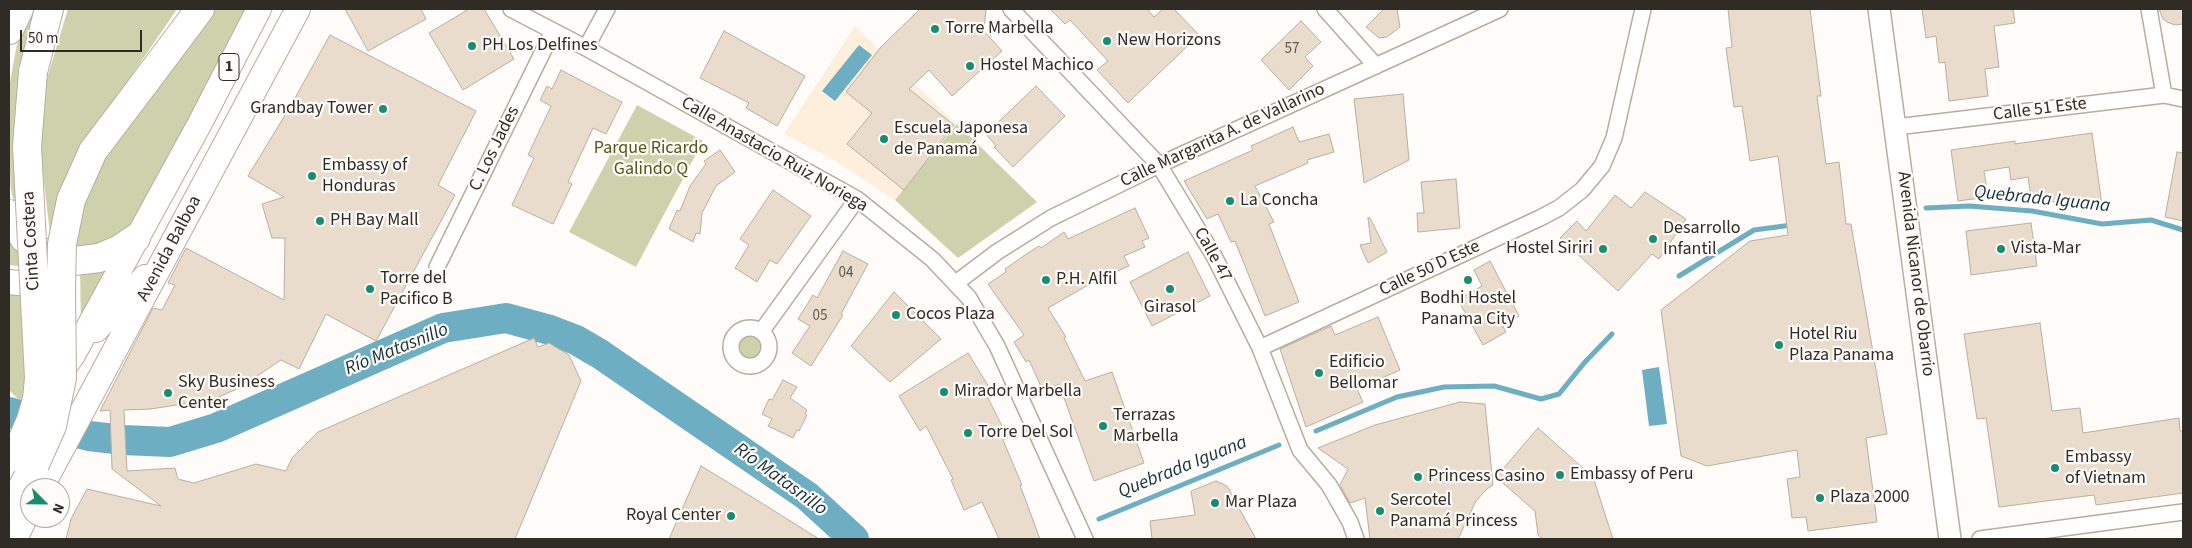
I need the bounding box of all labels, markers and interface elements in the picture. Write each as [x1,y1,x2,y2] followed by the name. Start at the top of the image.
[945,18,1054,40] place label: Torre Marbella
[22,20,145,52] scale bar
[929,23,941,35] marker: Torre Marbella
[28,28,58,49] text: 50 m
[1117,30,1221,52] place label: New Horizons
[482,35,598,57] place label: PH Los Delfines
[1101,35,1113,47] marker: New Horizons
[466,40,478,52] marker: PH Los Delfines
[1285,41,1299,59] house number: 57
[219,54,239,80] road number: 1
[980,55,1094,77] place label: Hostel Machico
[964,60,976,72] marker: Hostel Machico
[1117,79,1329,193] street label: Calle Margarita A. de Vallarino
[677,93,871,217] street label: Calle Anastacio Ruiz Noriega
[1992,94,2088,126] street label: Calle 51 Este
[250,98,373,120] place label: Grandbay Tower
[377,103,389,115] marker: Grandbay Tower
[465,103,525,195] street label: C. Los Jades
[894,118,1028,160] place label: Escuela Japonesa de Panamá
[878,133,890,145] marker: Escuela Japonesa de Panamá
[594,138,708,180] park label: Parque Ricardo Galindo Q
[322,155,407,198] place label: Embassy of Honduras
[306,170,318,182] marker: Embassy of Honduras
[1892,170,1938,378] street label: Avenida Nicanor de Obarrio
[1973,182,2111,218] water label: Quebrada Iguana
[1240,190,1318,212] place label: La Concha
[19,191,45,291] street label: Cinta Costera
[133,192,207,306] street label: Avenida Balboa
[1224,195,1236,207] marker: La Concha
[330,210,419,232] place label: PH Bay Mall
[314,215,326,227] marker: PH Bay Mall
[1663,218,1741,260] place label: Desarrollo Infantil
[1188,224,1236,286] street label: Calle 47
[1647,233,1659,245] marker: Desarrollo Infantil
[1376,236,1484,302] street label: Calle 50 D Este
[1506,238,1593,260] place label: Hostel Siriri
[2011,238,2081,260] place label: Vista-Mar
[1597,243,1609,255] marker: Hostel Siriri
[1995,243,2007,255] marker: Vista-Mar
[839,265,853,283] house number: 04
[380,268,453,310] place label: Torre del Pacifico B
[1056,269,1117,291] place label: P.H. Alfil
[1040,274,1052,286] marker: P.H. Alfil
[1462,274,1474,286] marker: Bodhi Hostel Panama City
[364,283,376,295] marker: Torre del Pacifico B
[1164,283,1176,295] marker: Girasol
[1420,288,1516,330] place label: Bodhi Hostel Panama City
[1144,297,1196,319] place label: Girasol
[906,304,995,326] place label: Cocos Plaza
[813,308,827,326] house number: 05
[890,309,902,321] marker: Cocos Plaza
[342,319,452,381] water label: Río Matasnillo
[1789,324,1894,366] place label: Hotel Riu Plaza Panama
[1773,339,1785,351] marker: Hotel Riu Plaza Panama
[1329,352,1398,394] place label: Edificio Bellomar
[1313,367,1325,379] marker: Edificio Bellomar
[178,372,275,414] place label: Sky Business Center
[954,381,1082,403] place label: Mirador Marbella
[938,386,950,398] marker: Mirador Marbella
[162,387,174,399] marker: Sky Business Center
[1113,405,1179,448] place label: Terrazas Marbella
[1097,420,1109,432] marker: Terrazas Marbella
[978,422,1073,444] place label: Torre Del Sol
[962,427,974,439] marker: Torre Del Sol
[1115,432,1251,504] water label: Quebrada Iguana
[729,439,831,521] water label: Río Matasnillo
[2065,447,2146,489] place label: Embassy of Vietnam
[2049,462,2061,474] marker: Embassy of Vietnam
[1570,464,1694,486] place label: Embassy of Peru
[1428,466,1545,488] place label: Princess Casino
[1554,469,1566,481] marker: Embassy of Peru
[1412,471,1424,483] marker: Princess Casino
[20,478,70,528] north arrow
[1830,487,1910,509] place label: Plaza 2000
[1390,490,1518,532] place label: Sercotel Panamá Princess
[1225,492,1297,514] place label: Mar Plaza
[1814,492,1826,504] marker: Plaza 2000
[1209,497,1221,509] marker: Mar Plaza
[47,500,69,517] text: N
[626,505,721,527] place label: Royal Center
[1374,505,1386,517] marker: Sercotel Panamá Princess
[725,510,737,522] marker: Royal Center

